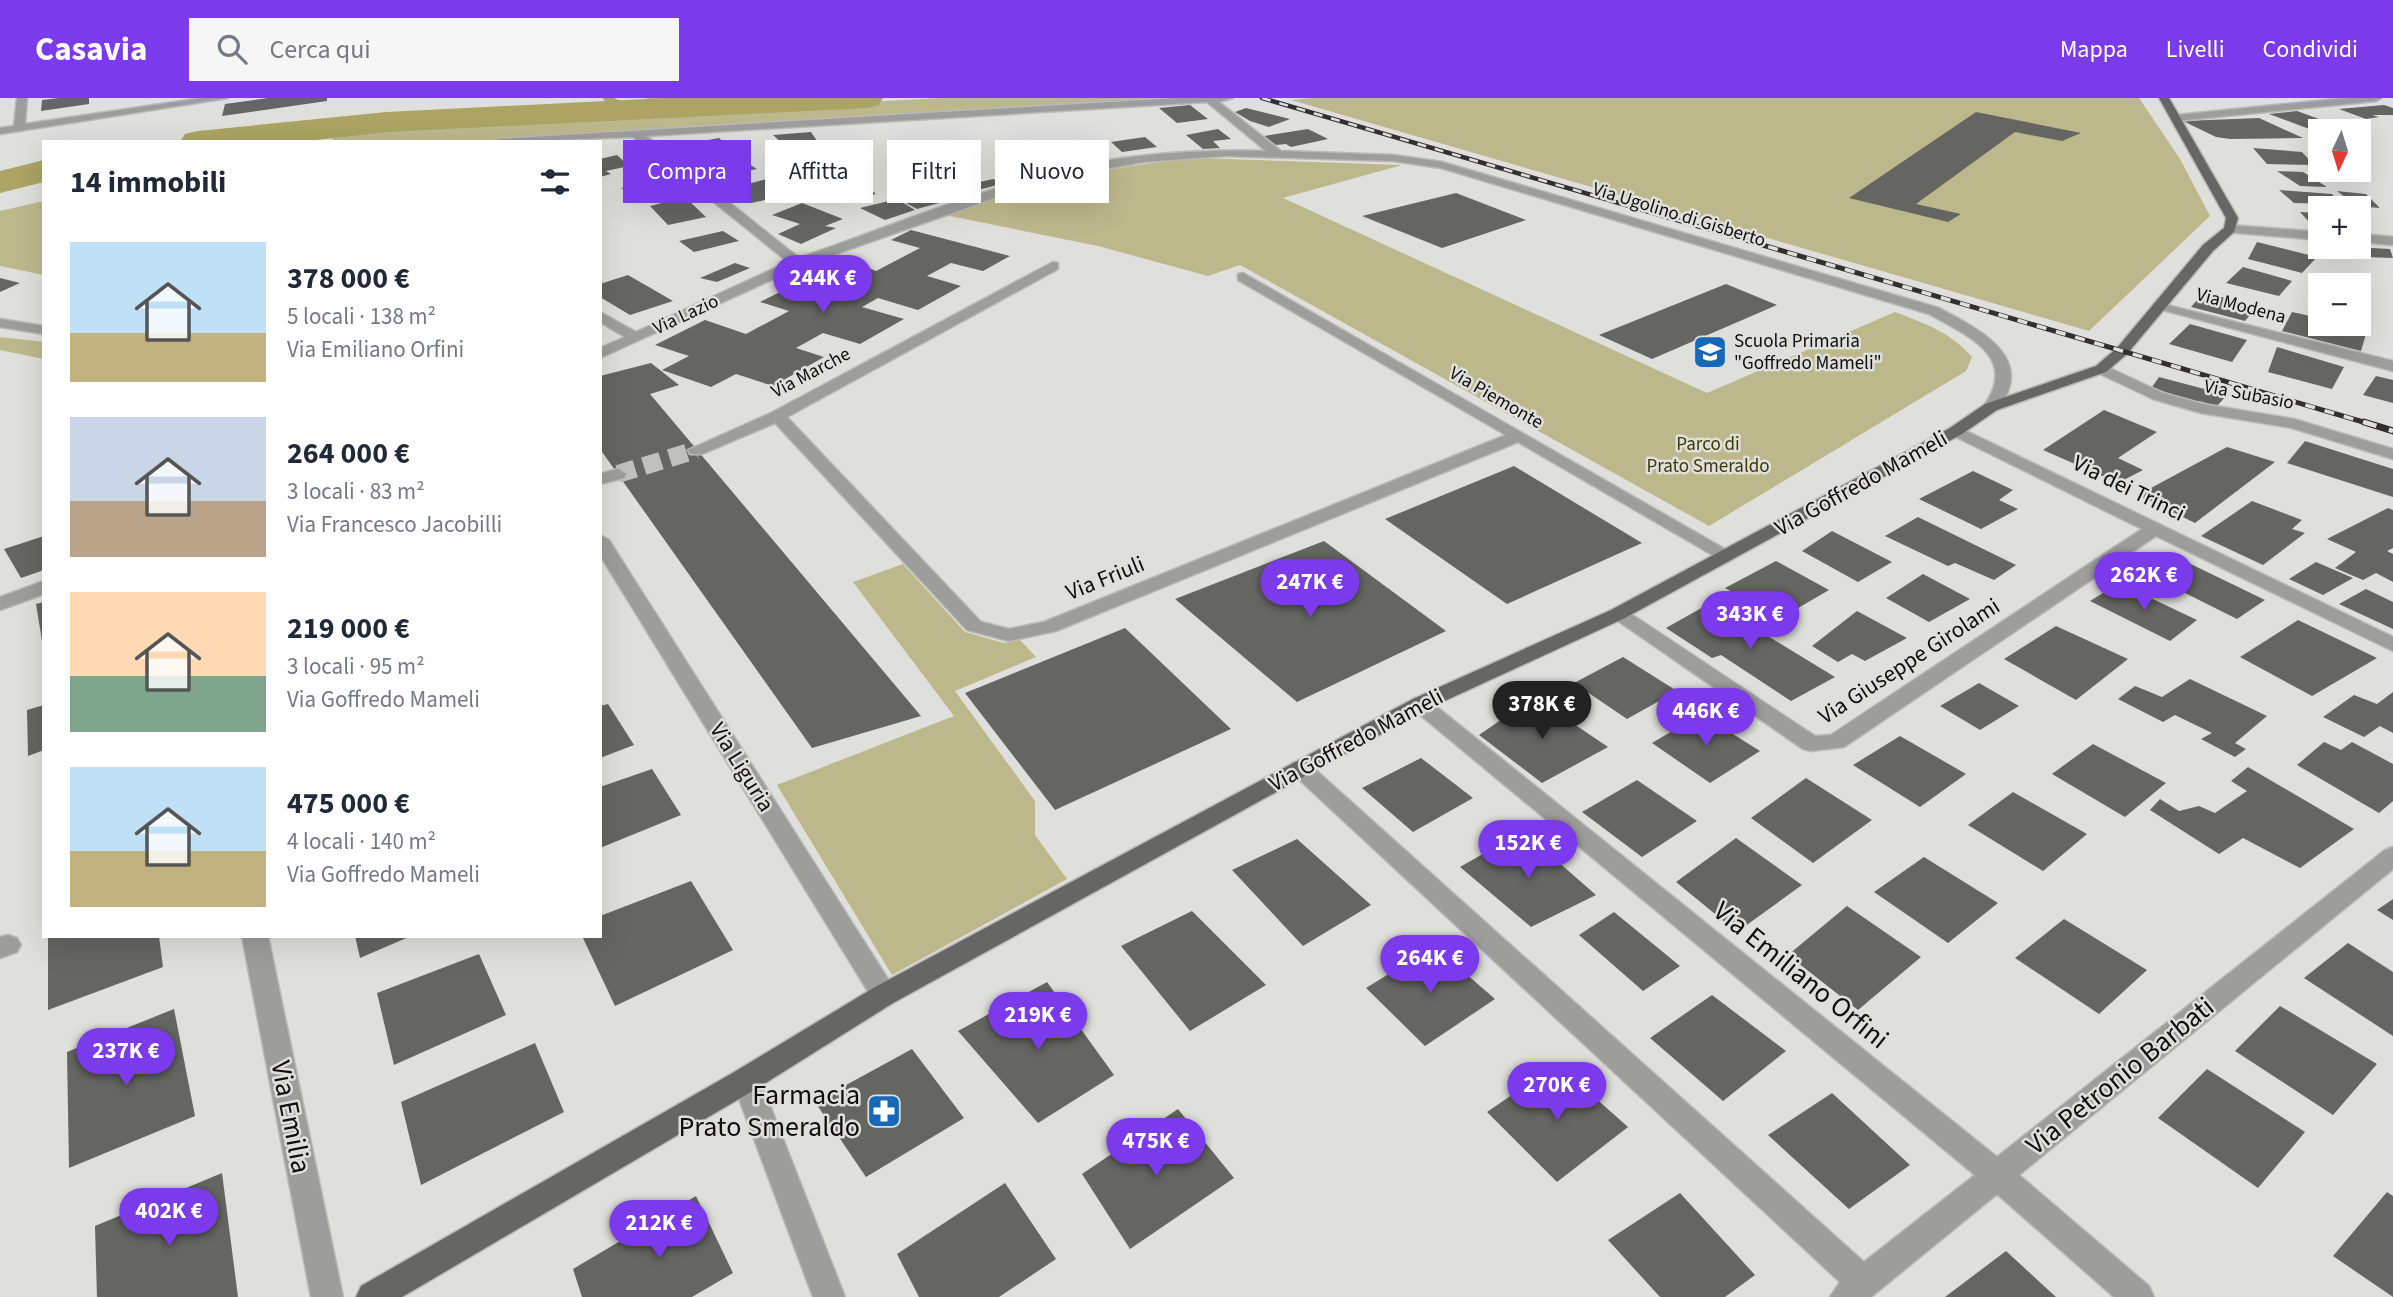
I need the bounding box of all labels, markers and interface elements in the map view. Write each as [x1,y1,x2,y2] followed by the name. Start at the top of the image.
[189,18,679,81] search box
[35,26,147,73] text: Casavia
[213,30,251,68] icon: search
[269,31,371,68] text: Cerca qui
[2060,32,2128,67] text: Mappa
[2166,32,2225,67] text: Livelli
[2263,32,2358,67] text: Condividi
[2308,119,2371,182] north arrow
[2308,119,2371,336] map controls
[623,140,751,203] chip: Compra
[765,140,873,203] chip: Affitta
[887,140,981,203] chip: Filtri
[995,140,1109,203] chip: Nuovo
[70,161,226,204] text: 14 immobili
[536,163,574,201] icon: filters
[1589,176,1769,254] street label: Via Ugolino di Gisberto
[2308,196,2371,259] button: +
[766,256,880,315] pin: 244K €
[287,257,410,300] text: 378 000 €
[789,261,857,294] text: 244K €
[126,270,210,354] icon: home
[2308,273,2371,336] button: −
[2193,281,2289,331] street label: Via Modena
[649,288,723,342] street label: Via Lazio
[287,300,436,333] text: 5 locali · 138 m²
[1734,328,1882,377] place label: Scuola Primaria "Goffredo Mameli"
[287,333,464,366] text: Via Emiliano Orfini
[1691,333,1729,371] school or university icon: Scuola Primaria "Goffredo Mameli"
[767,341,855,405] street label: Via Marche
[1444,360,1548,436] street label: Via Piemonte
[2202,373,2296,417] street label: Via Subasio
[1769,422,1953,544] street label: Via Goffredo Mameli
[1646,431,1770,480] park label: Parco di Prato Smeraldo
[287,432,410,475] text: 264 000 €
[126,445,210,529] icon: home
[2067,446,2191,530] street label: Via dei Trinci
[287,475,425,508] text: 3 locali · 83 m²
[287,508,502,541] text: Via Francesco Jacobilli
[1061,547,1149,609] street label: Via Friuli
[2087,552,2201,612] pin: 262K €
[2110,558,2178,591] text: 262K €
[1253,560,1367,619] pin: 247K €
[1276,565,1344,598] text: 247K €
[1812,590,2006,732] street label: Via Giuseppe Girolami
[1693,592,1807,651] pin: 343K €
[1716,597,1784,630] text: 343K €
[287,607,410,650] text: 219 000 €
[126,620,210,704] icon: home
[287,650,425,683] text: 3 locali · 95 m²
[1263,680,1449,800] street label: Via Goffredo Mameli
[1485,682,1599,741] pin: 378K €
[287,683,480,716] text: Via Goffredo Mameli
[1508,687,1576,720] text: 378K €
[1649,688,1763,748] pin: 446K €
[1672,694,1740,727] text: 446K €
[702,716,782,818] street label: Via Liguria
[287,782,410,825] text: 475 000 €
[126,795,210,879] icon: home
[1471,820,1585,880] pin: 152K €
[287,825,436,858] text: 4 locali · 140 m²
[1494,826,1562,859] text: 152K €
[287,858,480,891] text: Via Goffredo Mameli
[1705,892,1897,1058] street label: Via Emiliano Orfini
[1373,936,1487,995] pin: 264K €
[1396,941,1464,974] text: 264K €
[2017,987,2223,1165] street label: Via Petronio Barbati
[981,992,1095,1052] pin: 219K €
[1004,998,1072,1031] text: 219K €
[69,1028,183,1088] pin: 237K €
[92,1034,160,1067] text: 237K €
[260,1057,322,1177] street label: Via Emilia
[1500,1062,1614,1122] pin: 270K €
[1523,1068,1591,1101] text: 270K €
[678,1075,860,1147] place label: Farmacia Prato Smeraldo
[865,1092,903,1130] pharmacy icon: Farmacia Prato Smeraldo
[1099,1118,1213,1178] pin: 475K €
[1122,1124,1190,1157] text: 475K €
[112,1188,226,1248] pin: 402K €
[135,1194,203,1227] text: 402K €
[602,1200,716,1260] pin: 212K €
[625,1206,693,1239] text: 212K €

